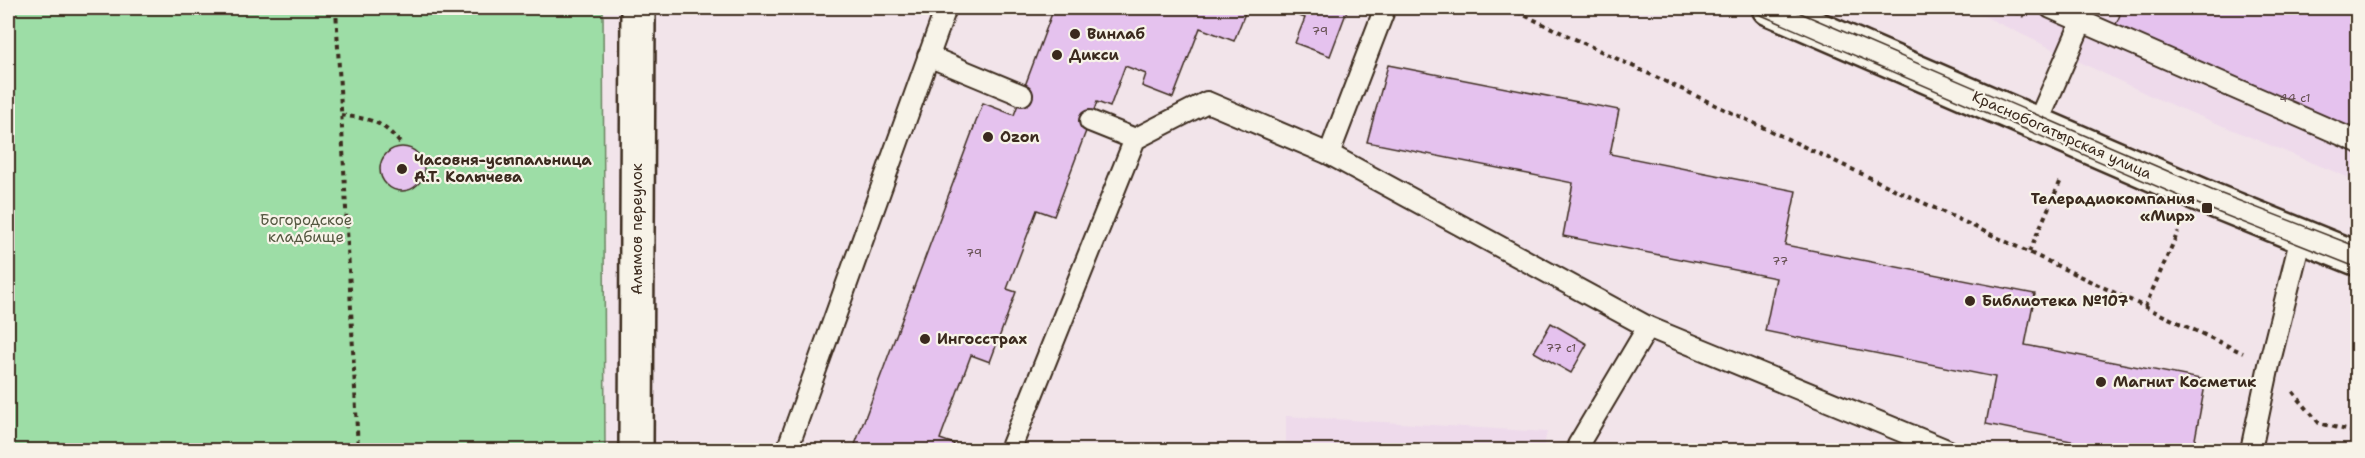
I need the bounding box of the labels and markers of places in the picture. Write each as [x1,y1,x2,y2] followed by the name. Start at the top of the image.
[1087,24,1145,44] place label: Винлаб
[1068,27,1082,41] marker: Винлаб
[1069,45,1119,65] place label: Дикси
[1050,48,1064,62] marker: Дикси
[1000,127,1040,147] place label: Ozon
[981,130,995,144] marker: Ozon
[414,150,593,187] place label: Часовня-усыпальница А.Т. Колычева
[395,162,409,176] marker: Часовня-усыпальница А.Т. Колычева
[2031,189,2195,226] place label: Телерадиокомпания «Мир»
[2200,201,2214,215] marker: Телерадиокомпания «Мир»
[1982,291,2129,311] place label: Библиотека №107
[1963,294,1977,308] marker: Библиотека №107
[937,329,1027,349] place label: Ингосстрах
[918,332,932,346] marker: Ингосстрах
[2113,372,2257,392] place label: Магнит Косметик
[2094,375,2108,389] marker: Магнит Косметик

